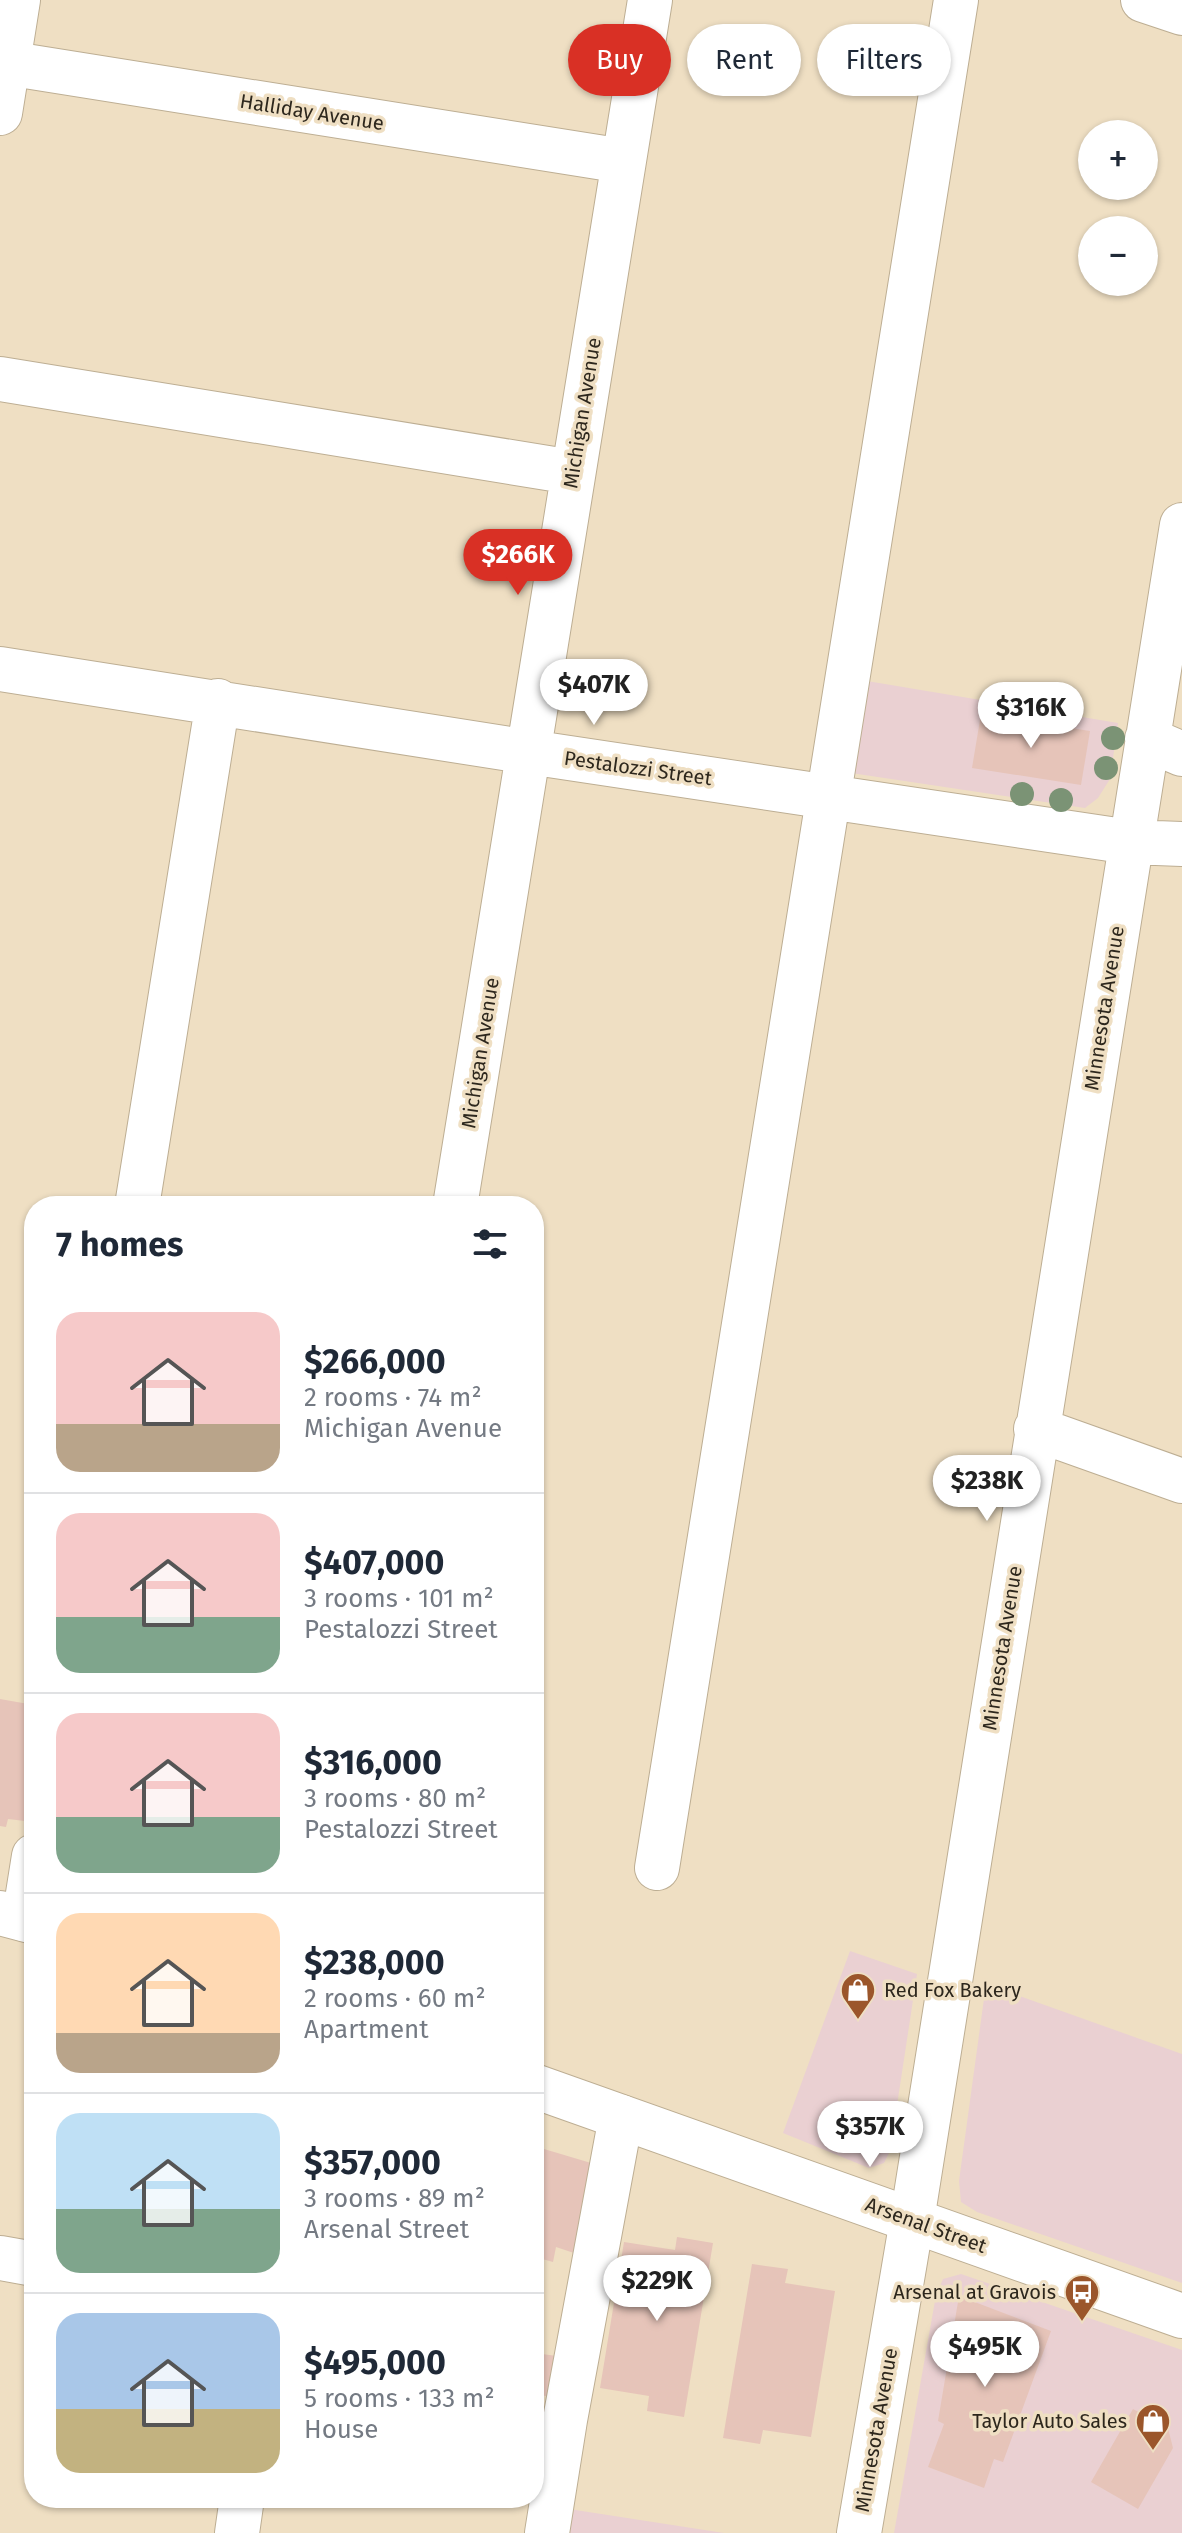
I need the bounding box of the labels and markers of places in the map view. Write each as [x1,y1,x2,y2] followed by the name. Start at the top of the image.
[462,529,574,597] pin: $266K
[538,659,650,727] pin: $407K
[975,682,1087,750] pin: $316K
[931,1455,1043,1523] pin: $238K
[839,1971,877,2021] shop icon: Red Fox Bakery
[884,1978,1021,2002] place label: Red Fox Bakery
[814,2101,926,2169] pin: $357K
[601,2255,713,2323] pin: $229K
[1063,2273,1101,2323] bus stop icon: Arsenal at Gravois
[893,2280,1056,2304] place label: Arsenal at Gravois
[929,2321,1041,2389] pin: $495K
[1134,2402,1172,2452] shop icon: Taylor Auto Sales
[972,2409,1127,2433] place label: Taylor Auto Sales

